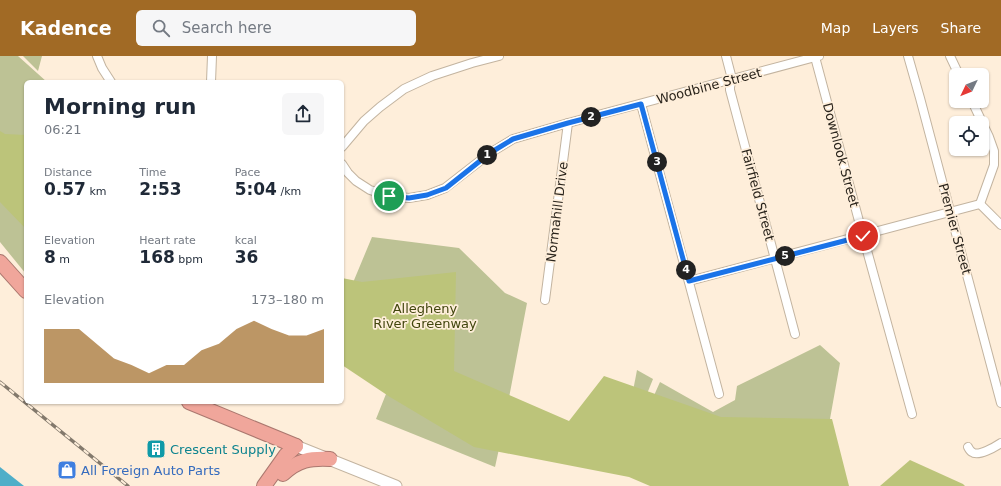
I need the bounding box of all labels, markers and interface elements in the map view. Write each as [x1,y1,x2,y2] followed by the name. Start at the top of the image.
[136,10,416,46] search box
[20,17,112,39] text: Kadence
[150,17,172,39] icon: search
[182,19,272,37] text: Search here
[821,20,850,36] text: Map
[872,20,919,36] text: Layers
[941,20,981,36] text: Share
[655,65,763,107] street label: Woodbine Street
[949,68,989,108] north arrow
[949,68,989,156] map controls
[282,93,324,135] button: share
[44,94,196,119] text: Morning run
[820,101,862,209] street label: Downlook Street
[581,107,601,127] pin: 2
[587,110,595,123] text: 2
[949,116,989,156] button: locate
[44,122,81,137] text: 06:21
[477,145,497,165] pin: 1
[738,147,778,243] street label: Fairfield Street
[483,148,491,161] text: 1
[647,152,667,172] pin: 3
[653,155,661,168] text: 3
[543,161,571,263] street label: Normahill Drive
[44,166,92,179] text: Distance
[139,166,166,179] text: Time
[235,166,260,179] text: Pace
[44,179,86,199] text: 0.57
[139,179,182,199] text: 2:53
[235,179,277,199] text: 5:04
[372,179,406,213] pin
[936,182,974,276] street label: Premier Street
[86,185,107,198] text: km
[277,185,301,198] text: /km
[378,185,400,207] icon: arrive
[846,219,880,253] pin
[852,225,874,247] icon: check
[44,234,95,247] text: Elevation
[139,234,196,247] text: Heart rate
[235,234,257,247] text: kcal
[775,246,795,266] pin: 5
[44,247,56,267] text: 8
[139,247,175,267] text: 168
[235,247,258,267] text: 36
[781,249,789,262] text: 5
[56,253,70,266] text: m
[175,253,203,266] text: bpm
[676,260,696,280] pin: 4
[682,263,690,276] text: 4
[44,292,104,307] text: Elevation
[251,292,324,307] text: 173–180 m
[373,301,477,331] park label: Allegheny River Greenway
[145,438,167,460] building icon: Crescent Supply
[170,442,276,457] place label: Crescent Supply
[56,459,78,481] shop icon: All Foreign Auto Parts
[81,463,220,478] place label: All Foreign Auto Parts

